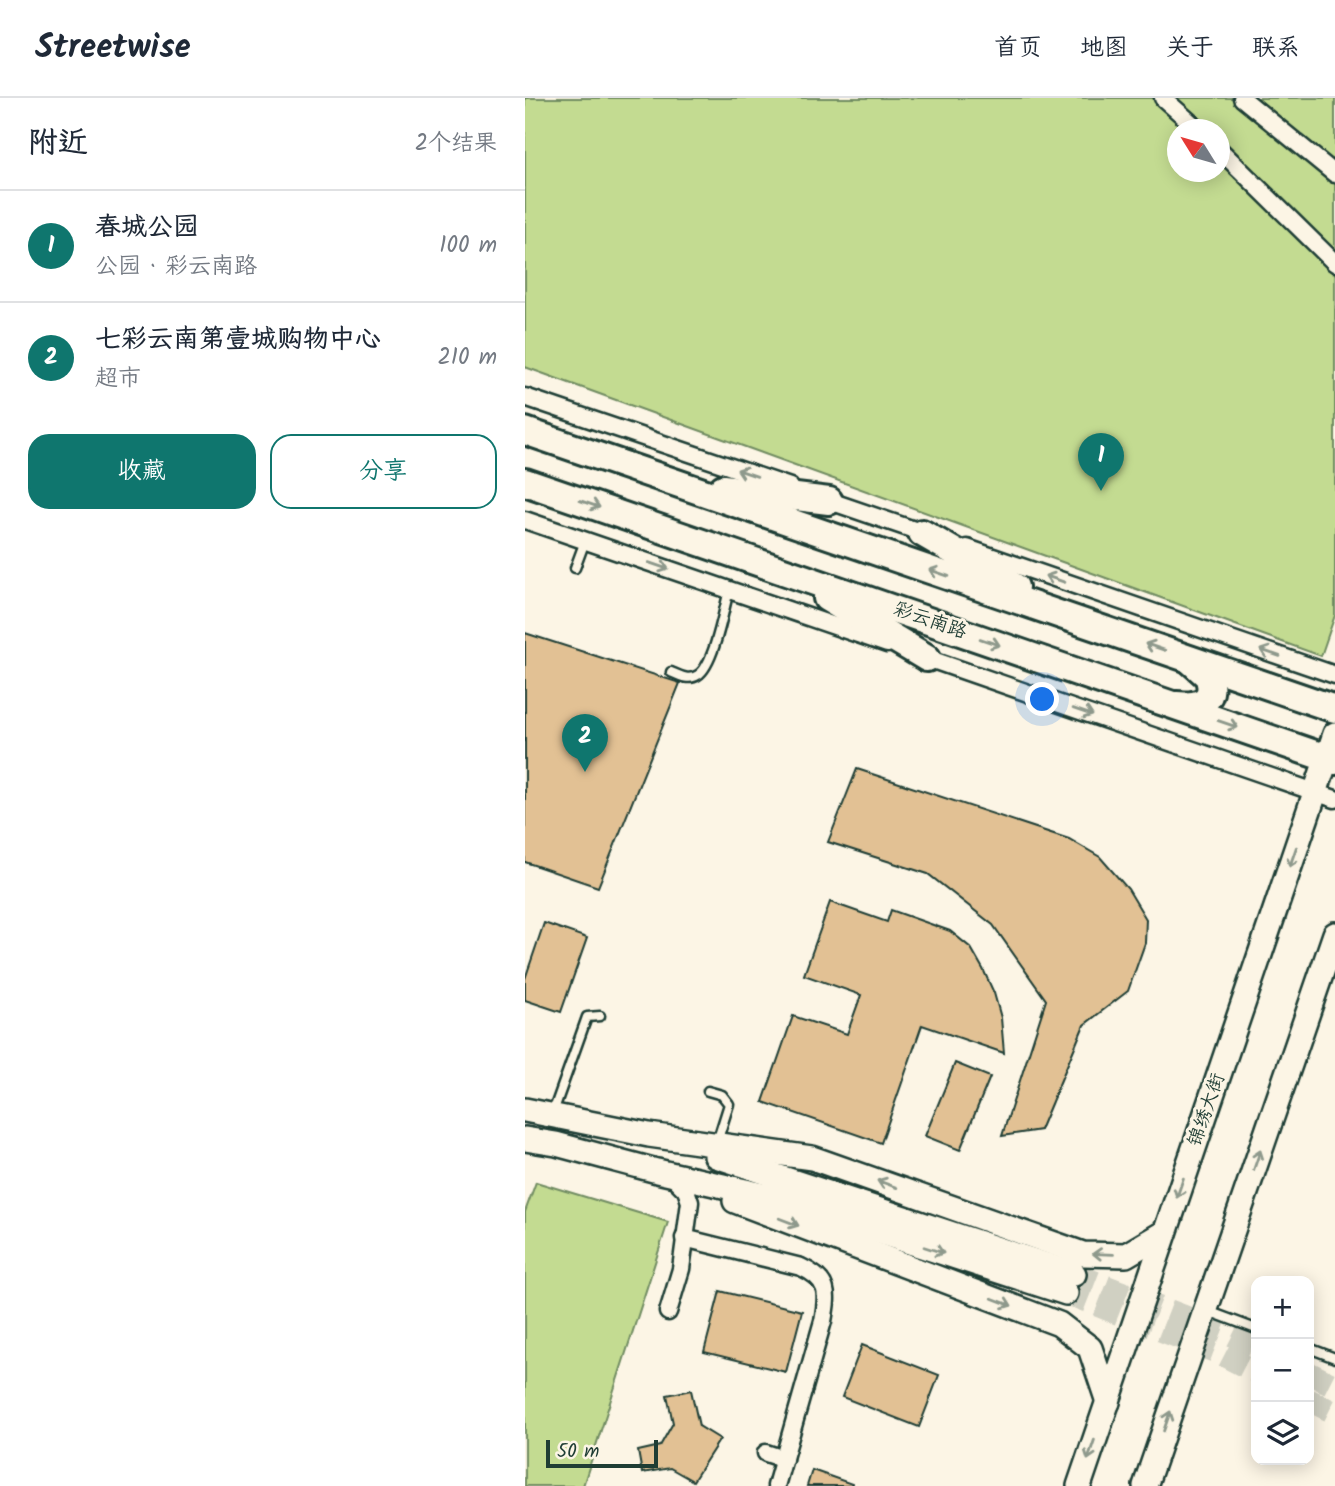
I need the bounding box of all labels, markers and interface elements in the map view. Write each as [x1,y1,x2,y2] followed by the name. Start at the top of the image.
[35,22,191,75] text: Streetwise
[994,29,1042,68] text: 首页
[1080,29,1128,68] text: 地图
[1166,29,1214,68] text: 关于
[1252,29,1300,68] text: 联系
[1167,119,1230,182] north arrow
[28,120,88,168] text: 附近
[415,126,497,162] text: 2个结果
[95,207,199,249] text: 春城公园
[48,228,54,264] text: 1
[439,228,497,264] text: 100 m
[95,249,257,285] text: 公园 · 彩云南路
[95,319,381,361] text: 七彩云南第壹城购物中心
[44,340,58,376] text: 2
[437,340,497,376] text: 210 m
[95,361,141,397] text: 超市
[1078,433,1124,491] pin: 1
[28,434,256,509] button: 收藏
[270,434,497,509] button: 分享
[737,466,759,478] one-way arrow
[578,499,600,511] one-way arrow
[648,560,670,573] one-way arrow
[929,566,951,578] one-way arrow
[1045,572,1067,584] one-way arrow
[889,594,971,648] street label: 彩云南路
[979,636,1001,649] one-way arrow
[1144,640,1166,652] one-way arrow
[1260,646,1282,658] one-way arrow
[1025,682,1059,716] your location
[1071,707,1093,719] one-way arrow
[562,714,608,772] pin: 2
[1217,719,1239,731] one-way arrow
[1286,846,1299,868] one-way arrow
[1180,1069,1234,1151] street label: 锦绣大街
[1251,1149,1264,1171] one-way arrow
[877,1177,899,1189] one-way arrow
[1173,1177,1185,1199] one-way arrow
[778,1216,800,1229] one-way arrow
[923,1245,945,1257] one-way arrow
[1092,1248,1115,1261] one-way arrow
[1251,1276,1314,1465] map controls
[1251,1276,1314,1339] button: +
[990,1297,1012,1310] one-way arrow
[1251,1339,1314,1402] button: −
[1251,1402,1314,1465] button: layers
[1162,1411,1174,1433] one-way arrow
[546,1437,658,1469] scale bar
[557,1437,599,1467] text: 50 m
[1084,1439,1097,1461] one-way arrow

